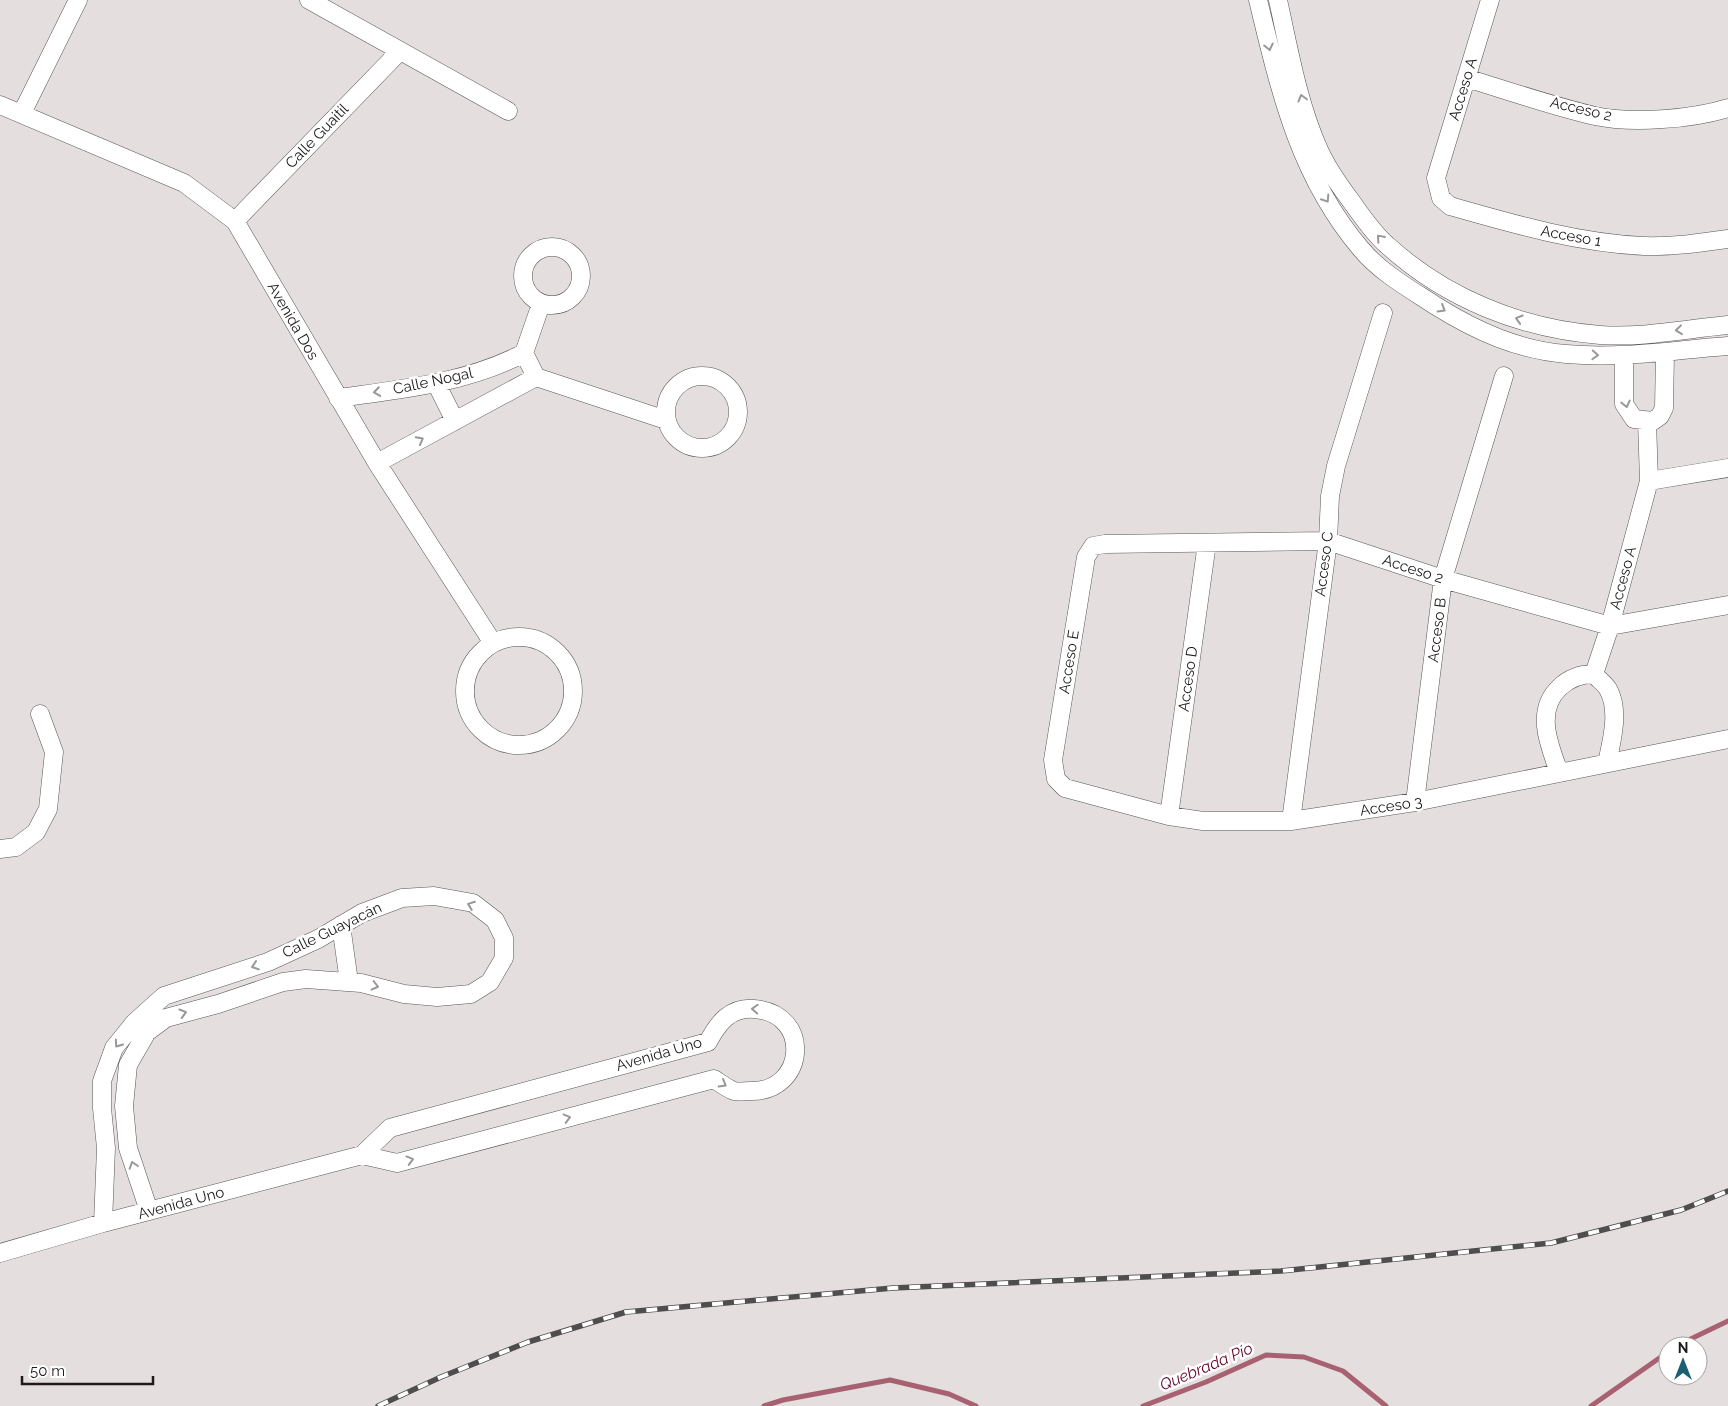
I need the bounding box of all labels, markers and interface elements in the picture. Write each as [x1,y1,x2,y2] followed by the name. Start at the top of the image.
[1263,43,1274,52] one-way arrow
[1445,55,1481,123] street label: Acceso A
[1548,93,1614,125] street label: Acceso 2
[1297,95,1307,103] one-way arrow
[282,99,353,172] street label: Calle Guaitil
[1319,194,1329,203] one-way arrow
[1539,222,1603,250] street label: Acceso 1
[1378,235,1386,244] one-way arrow
[264,279,322,363] street label: Avenida Dos
[1436,303,1445,313] one-way arrow
[1515,315,1524,325] one-way arrow
[1675,324,1683,335] one-way arrow
[1591,350,1599,361] one-way arrow
[391,364,475,398] street label: Calle Nogal
[373,387,381,397] one-way arrow
[1620,400,1631,409] one-way arrow
[414,436,423,446] one-way arrow
[1311,530,1337,598] street label: Acceso C
[1606,544,1640,612] street label: Acceso A
[1380,551,1446,587] street label: Acceso 2
[1424,597,1450,663] street label: Acceso B
[1055,629,1083,695] street label: Acceso E
[1175,645,1202,713] street label: Acceso D
[1358,792,1424,820] street label: Acceso 3
[279,898,385,962] street label: Calle Guayacán
[467,900,476,911] one-way arrow
[252,960,260,970] one-way arrow
[370,980,379,991] one-way arrow
[751,1004,758,1014] one-way arrow
[178,1009,187,1019] one-way arrow
[614,1033,704,1075] street label: Avenida Uno
[115,1038,124,1048] one-way arrow
[717,1078,726,1088] one-way arrow
[562,1113,571,1124] one-way arrow
[405,1155,413,1165] one-way arrow
[129,1161,139,1169] one-way arrow
[136,1183,226,1223] street label: Avenida Uno
[1658,1336,1708,1386] north arrow
[1157,1338,1255,1395] water label: Quebrada Pío
[1678,1340,1688,1356] text: N
[22,1354,154,1386] scale bar
[30,1362,65,1380] text: 50 m

